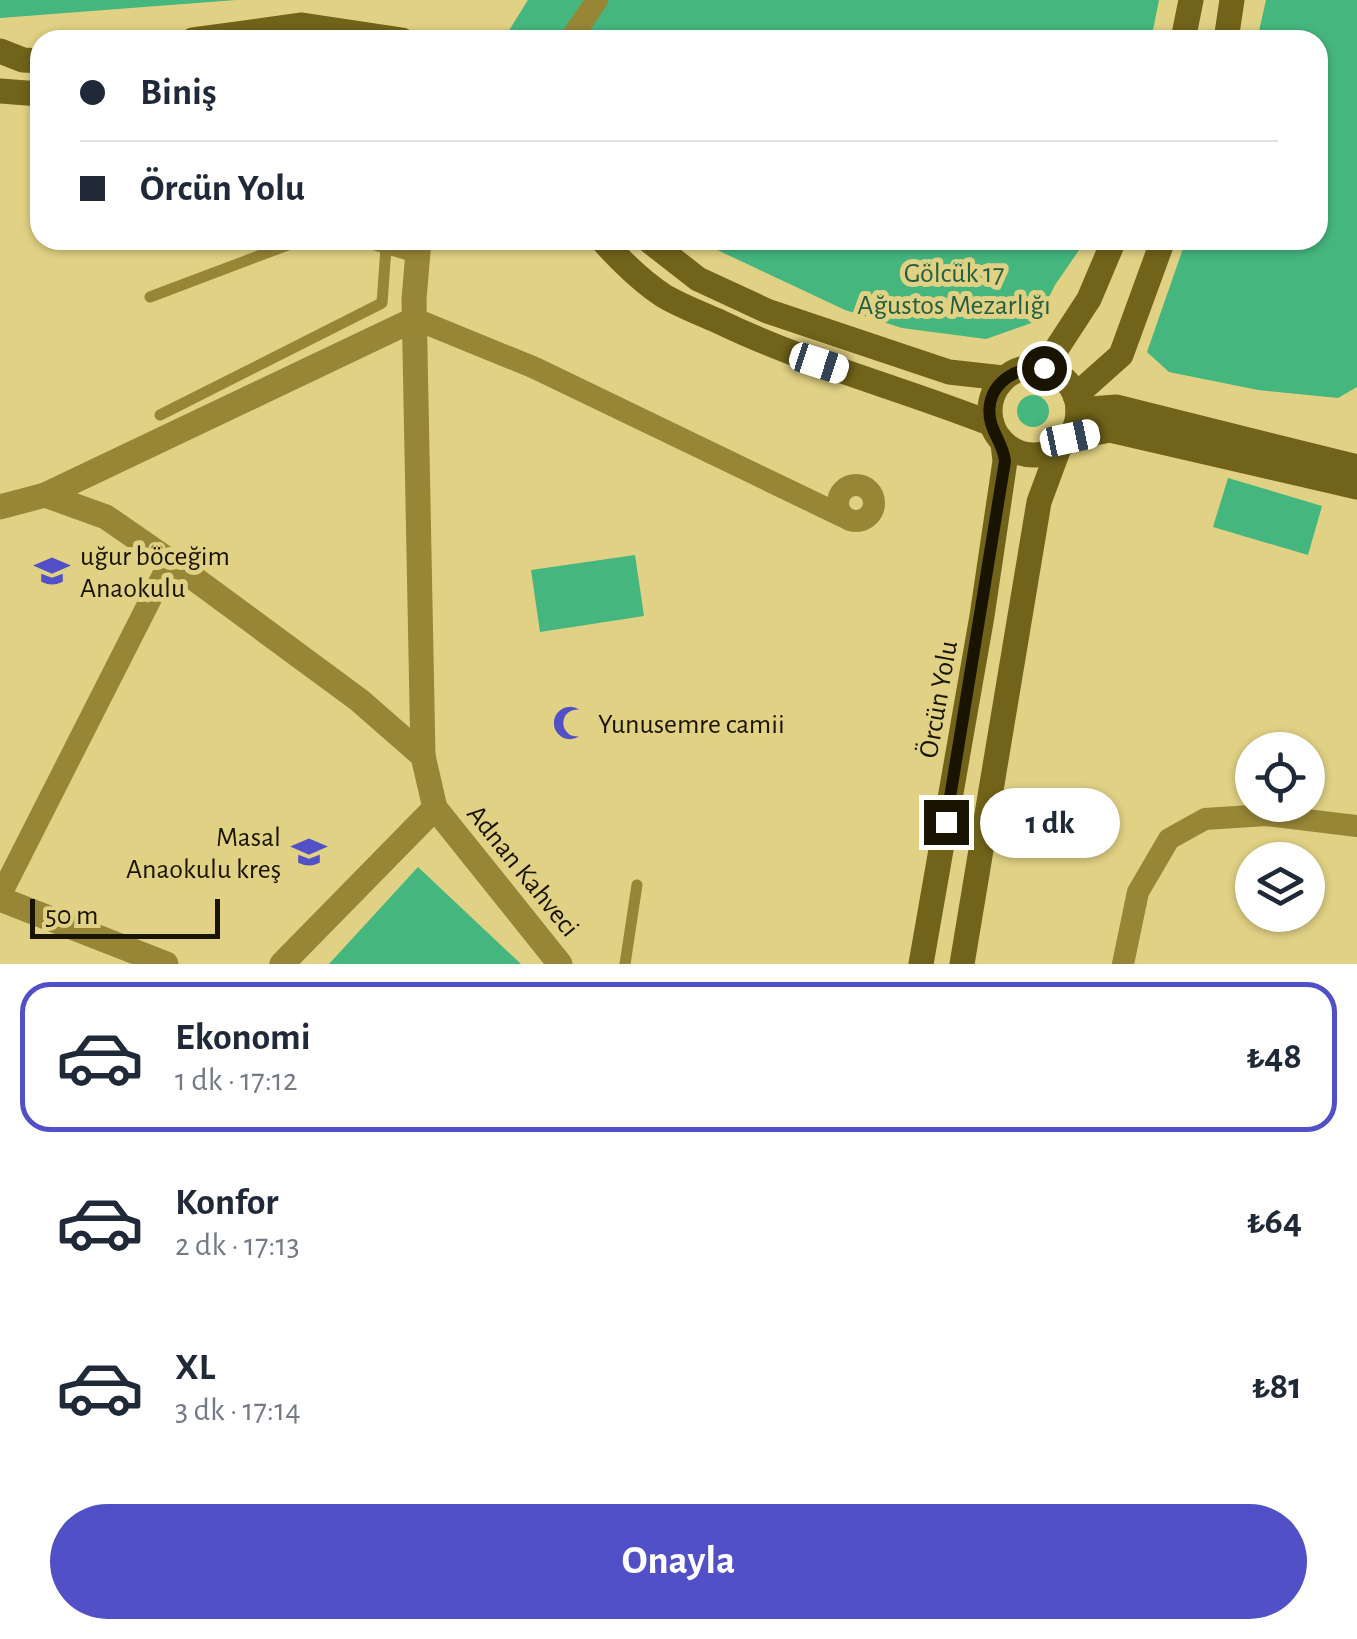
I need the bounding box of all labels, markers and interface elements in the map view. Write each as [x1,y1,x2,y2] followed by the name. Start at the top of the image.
[140,74,217,112] text: Biniş
[140,170,305,208] text: Örcün Yolu
[857,260,1051,320] park label: Gölcük 17 Ağustos Mezarlığı
[786,339,852,387] car
[1022,346,1067,391] route start
[1038,417,1102,459] car
[80,543,230,603] place label: uğur böceğim Anaokulu
[33,552,71,590] school or university icon: uğur böceğim Anaokulu
[913,638,963,760] street label: Örcün Yolu
[551,704,589,742] mosque icon: Yunusemre camii
[598,711,785,739] place label: Yunusemre camii
[1235,732,1325,932] map controls
[1235,732,1325,822] button: locate
[981,787,1121,857] callout: 1 dk
[461,800,584,942] street label: Adnan Kahveci
[924,800,969,845] route end
[1025,807,1075,839] text: 1 dk
[126,824,281,884] place label: Masal Anaokulu kreş
[290,833,328,871] school or university icon: Masal Anaokulu kreş
[1235,842,1325,932] button: layers
[30,894,220,938] scale bar
[45,902,99,930] text: 50 m
[55,1012,145,1102] icon: car
[175,1019,311,1057] text: Ekonomi
[1246,1038,1302,1076] text: ₺48
[175,1064,298,1096] text: 1 dk · 17:12
[55,1177,145,1267] icon: car
[175,1184,279,1222] text: Konfor
[1247,1203,1302,1241] text: ₺64
[175,1229,300,1261] text: 2 dk · 17:13
[55,1342,145,1432] icon: car
[175,1349,215,1387] text: XL
[1252,1368,1302,1406] text: ₺81
[175,1394,301,1426] text: 3 dk · 17:14
[50,1504,1307,1619] button: Onayla

